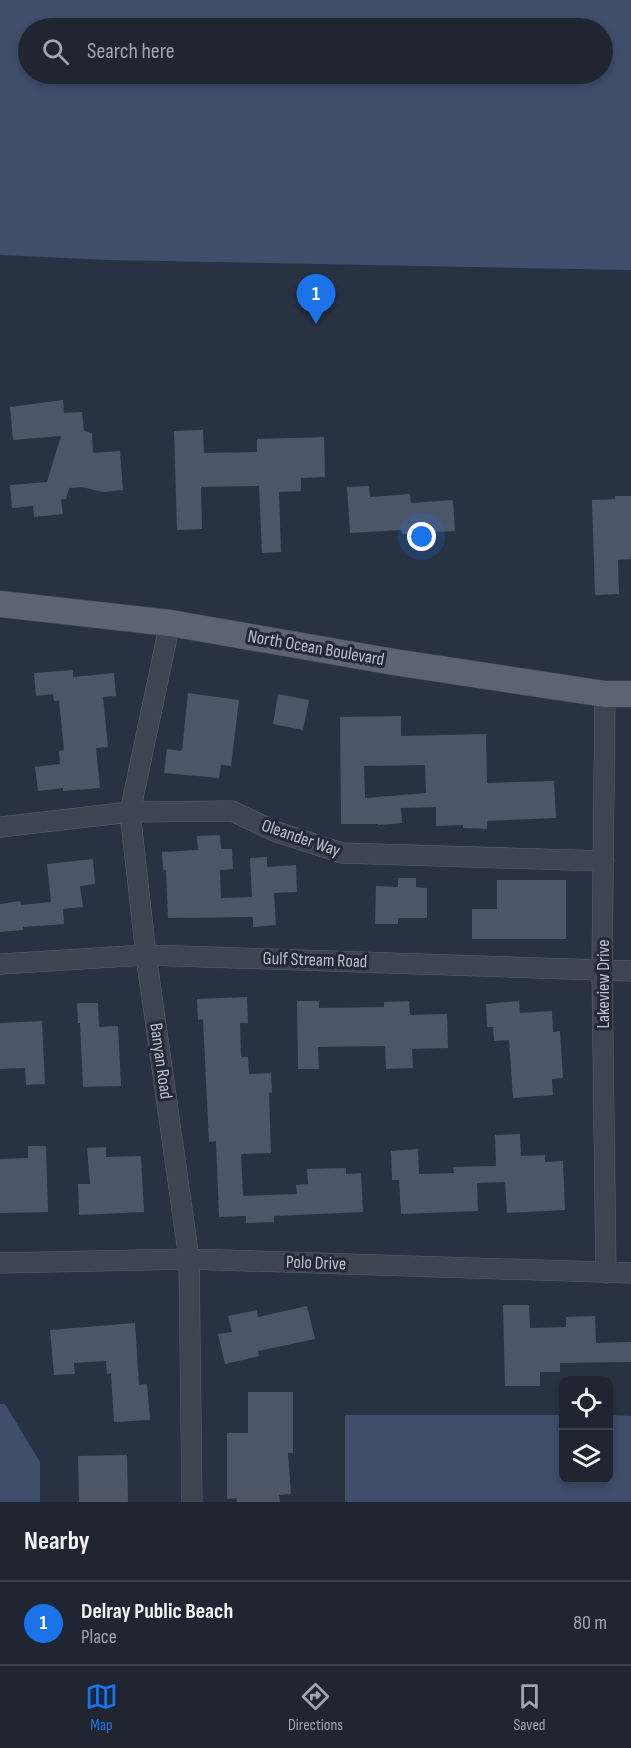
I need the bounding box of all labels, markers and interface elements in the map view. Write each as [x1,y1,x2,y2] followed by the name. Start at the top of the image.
[18,18,613,84] search box
[39,35,72,68] icon: search
[87,38,174,65] text: Search here
[296,274,336,324] pin: 1
[407,522,436,551] your location
[246,626,386,670] street label: North Ocean Boulevard
[259,815,343,861] street label: Oleander Way
[593,939,614,1029] street label: Lakeview Drive
[262,948,368,972] street label: Gulf Stream Road
[145,1022,177,1100] street label: Banyan Road
[286,1251,346,1275] street label: Polo Drive
[559,1376,613,1484] map controls
[559,1376,613,1430] button: locate
[559,1430,613,1484] button: layers
[24,1526,90,1557] text: Nearby
[81,1598,233,1625] text: Delray Public Beach
[40,1611,47,1635] text: 1
[573,1611,607,1635] text: 80 m
[81,1625,117,1649] text: Place
[85,1680,118,1735] tab: Map
[288,1680,343,1735] tab: Directions
[513,1680,546,1735] tab: Saved

